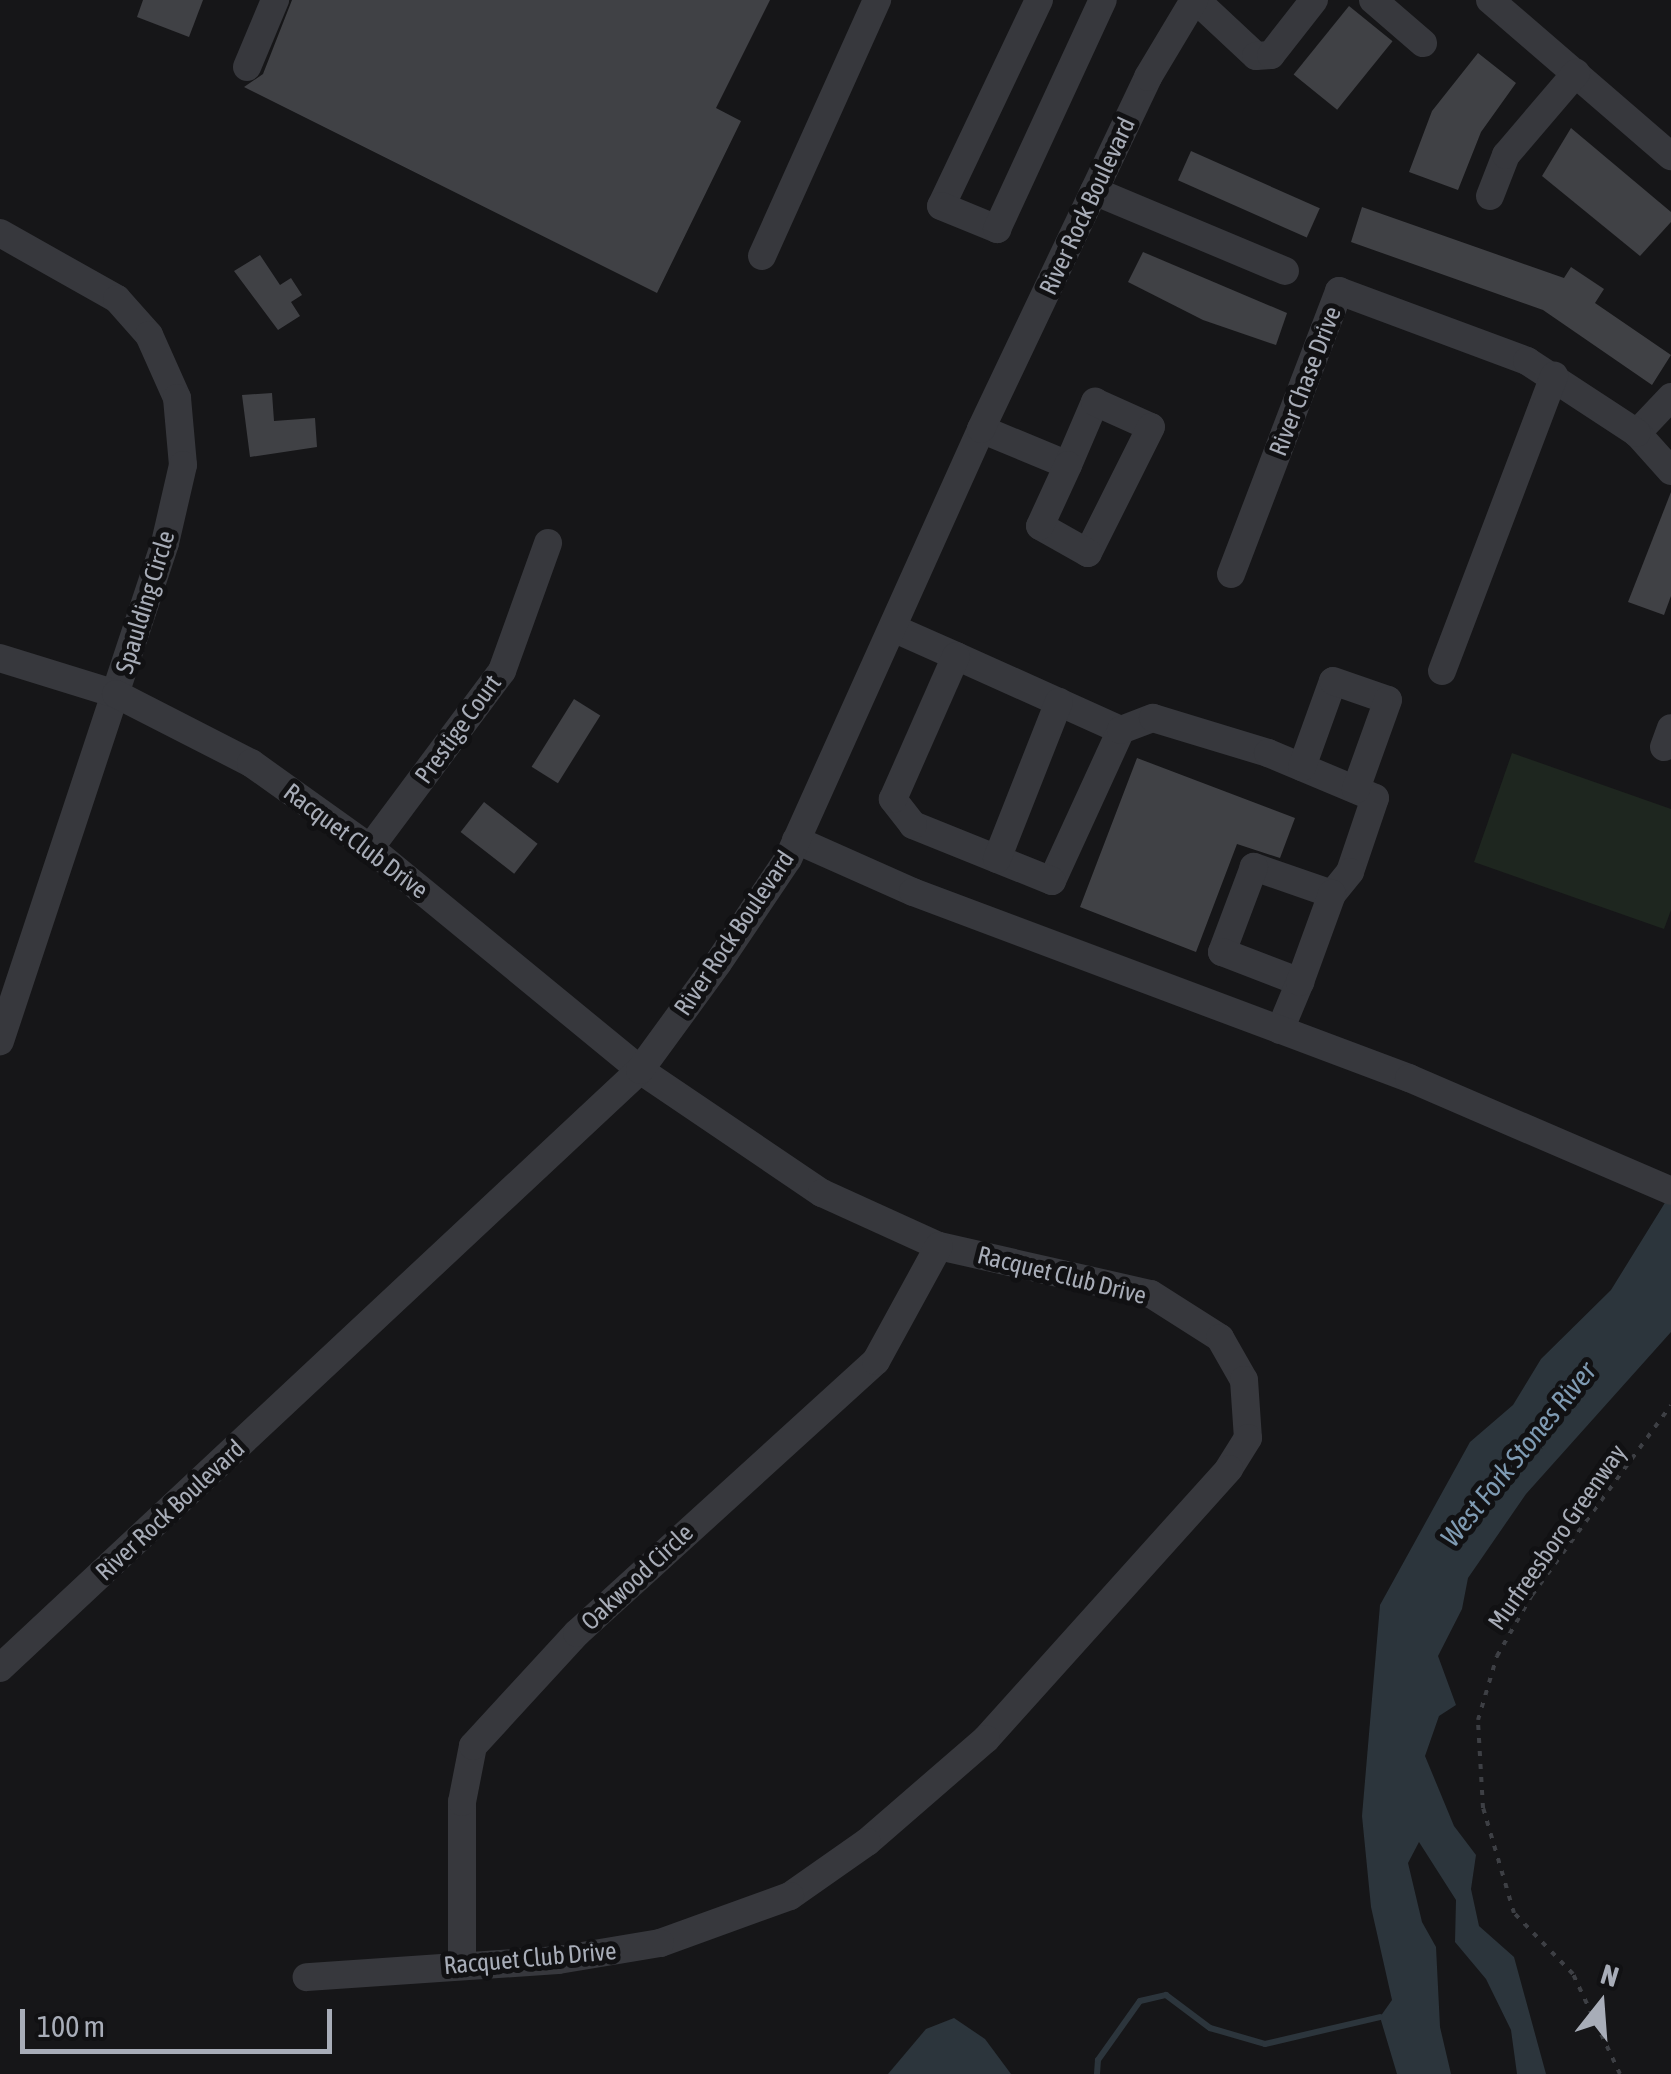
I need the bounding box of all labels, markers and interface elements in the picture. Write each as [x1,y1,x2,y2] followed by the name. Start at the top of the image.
[1033,112,1141,300] street label: River Rock Boulevard
[1263,302,1347,460] street label: River Chase Drive
[109,527,181,677] street label: Spaulding Circle
[408,669,508,789] street label: Prestige Court
[278,777,434,905] street label: Racquet Club Drive
[668,845,800,1021] street label: River Rock Boulevard
[974,1240,1150,1310] street label: Racquet Club Drive
[1433,1355,1603,1553] water label: West Fork Stones River
[89,1433,251,1587] street label: River Rock Boulevard
[1482,1438,1632,1636] street label: Murfreesboro Greenway
[575,1518,699,1636] street label: Oakwood Circle
[443,1936,617,1980] street label: Racquet Club Drive
[1551,1954,1651,2054] north arrow
[1597,1958,1622,1993] text: N
[25,1989,338,2051] scale bar
[37,2009,105,2043] text: 100 m

